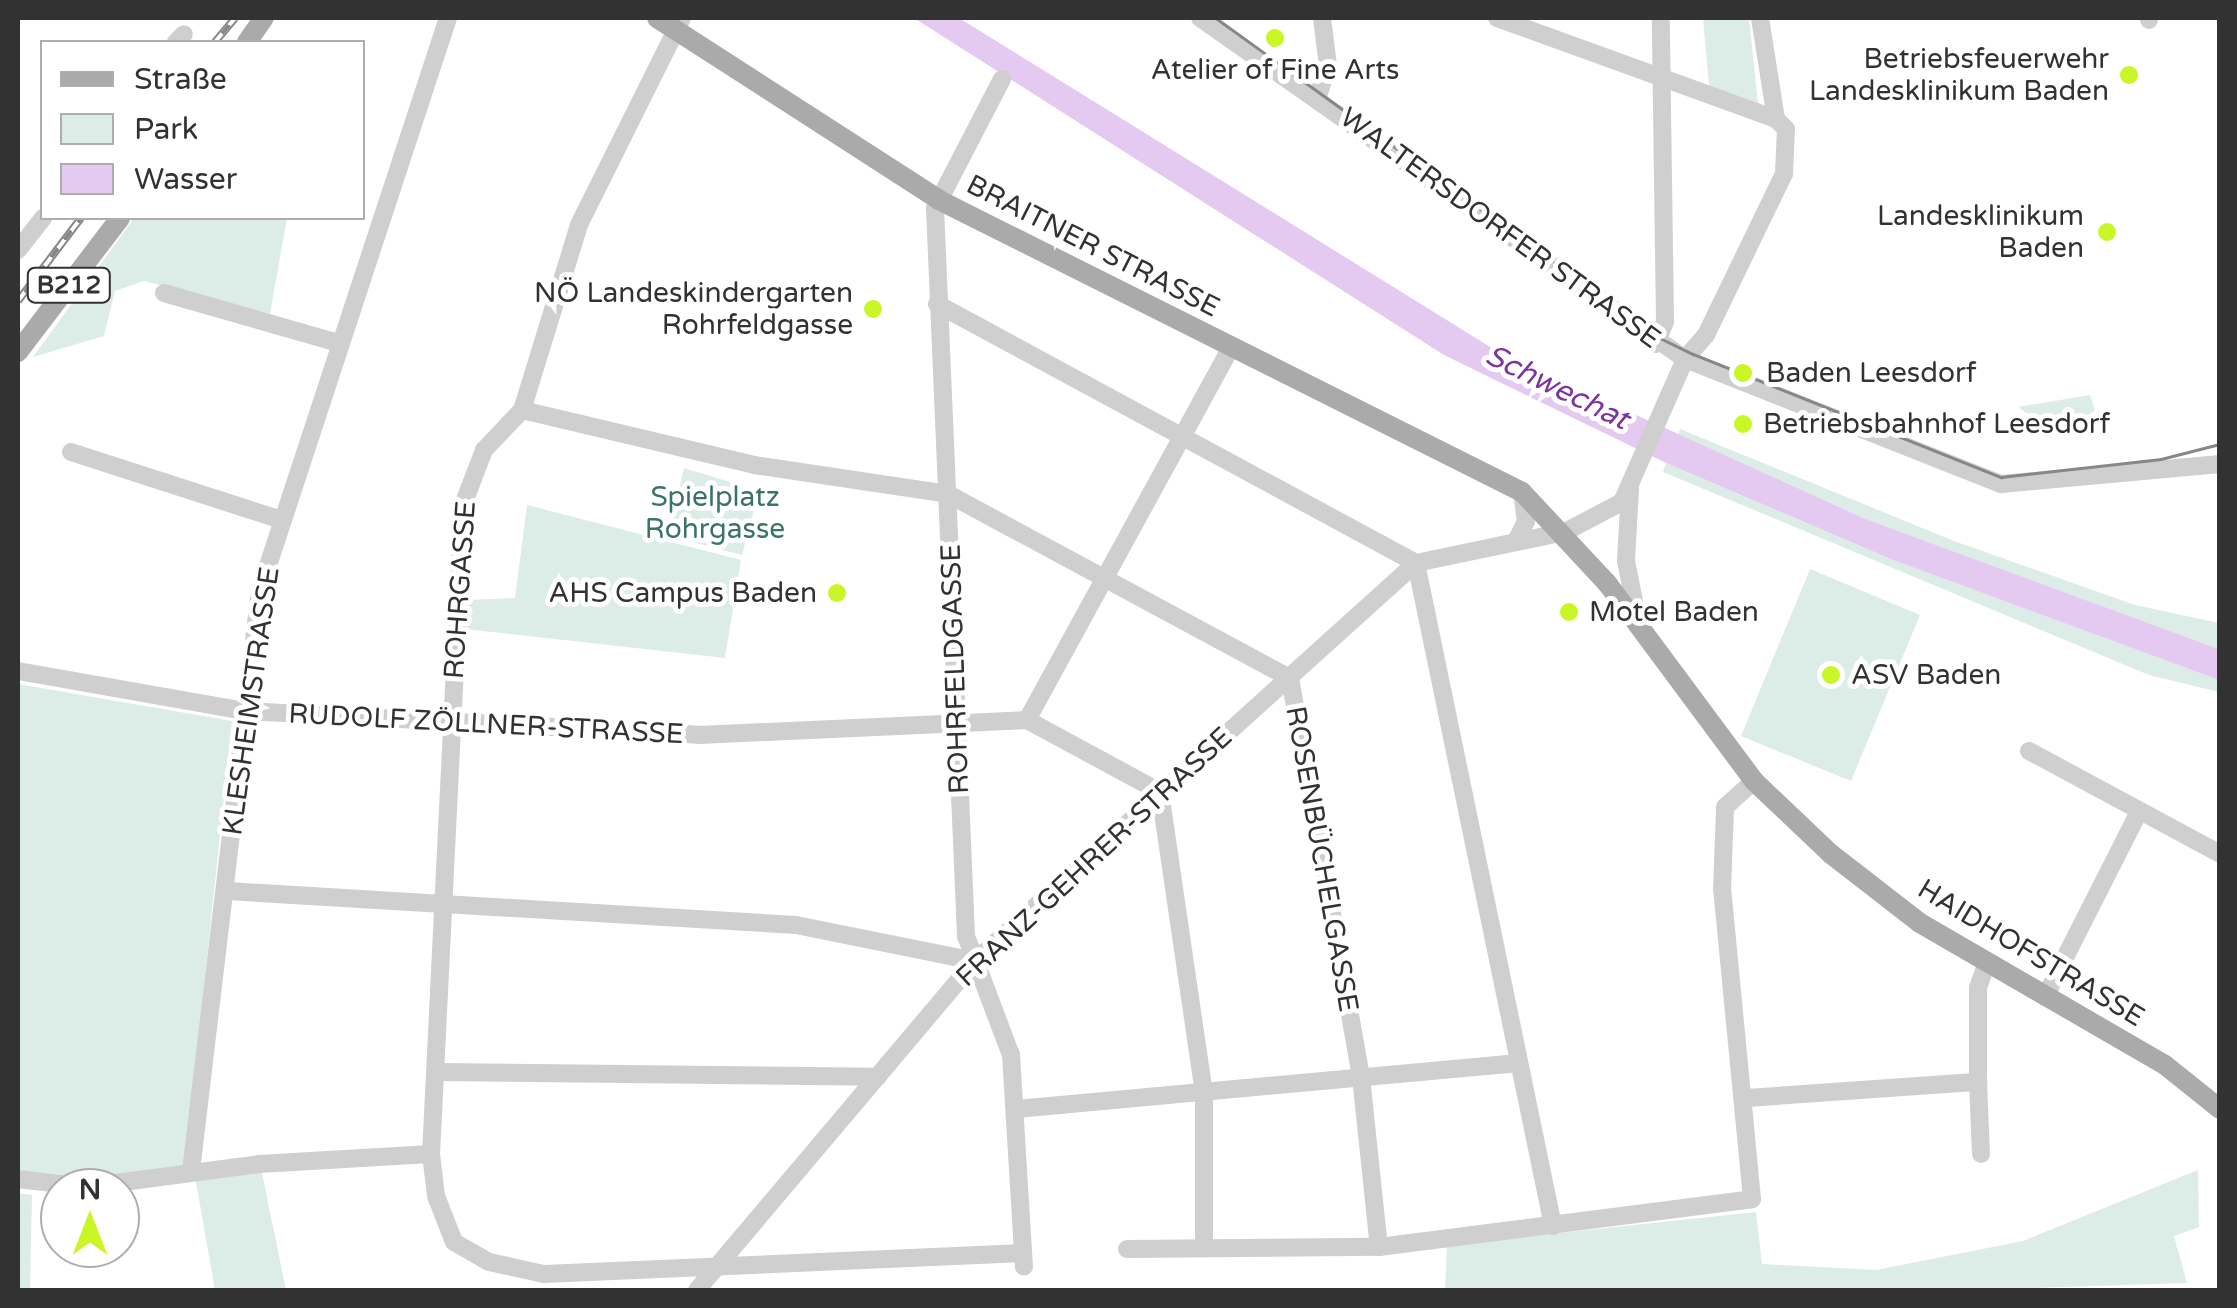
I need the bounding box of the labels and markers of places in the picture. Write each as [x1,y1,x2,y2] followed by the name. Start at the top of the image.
[1264,27,1286,49] marker: Atelier of Fine Arts
[1809,42,2109,108] place label: Betriebsfeuerwehr Landesklinikum Baden
[1151,53,1399,87] place label: Atelier of Fine Arts
[2118,64,2140,86] marker: Betriebsfeuerwehr Landesklinikum Baden
[1877,199,2084,265] place label: Landesklinikum Baden
[2094,219,2120,245] marker: Landesklinikum Baden
[534,276,853,342] place label: NÖ Landeskindergarten Rohrfeldgasse
[862,298,884,320] marker: NÖ Landeskindergarten Rohrfeldgasse
[1766,356,1976,390] place label: Baden Leesdorf
[1730,360,1756,386] marker: Baden Leesdorf
[1763,407,2110,441] place label: Betriebsbahnhof Leesdorf
[1732,413,1754,435] marker: Betriebsbahnhof Leesdorf
[548,576,817,610] place label: AHS Campus Baden
[826,582,848,604] marker: AHS Campus Baden
[1589,595,1759,629] place label: Motel Baden
[1558,601,1580,623] marker: Motel Baden
[1851,658,2001,692] place label: ASV Baden
[1820,664,1842,686] marker: ASV Baden

